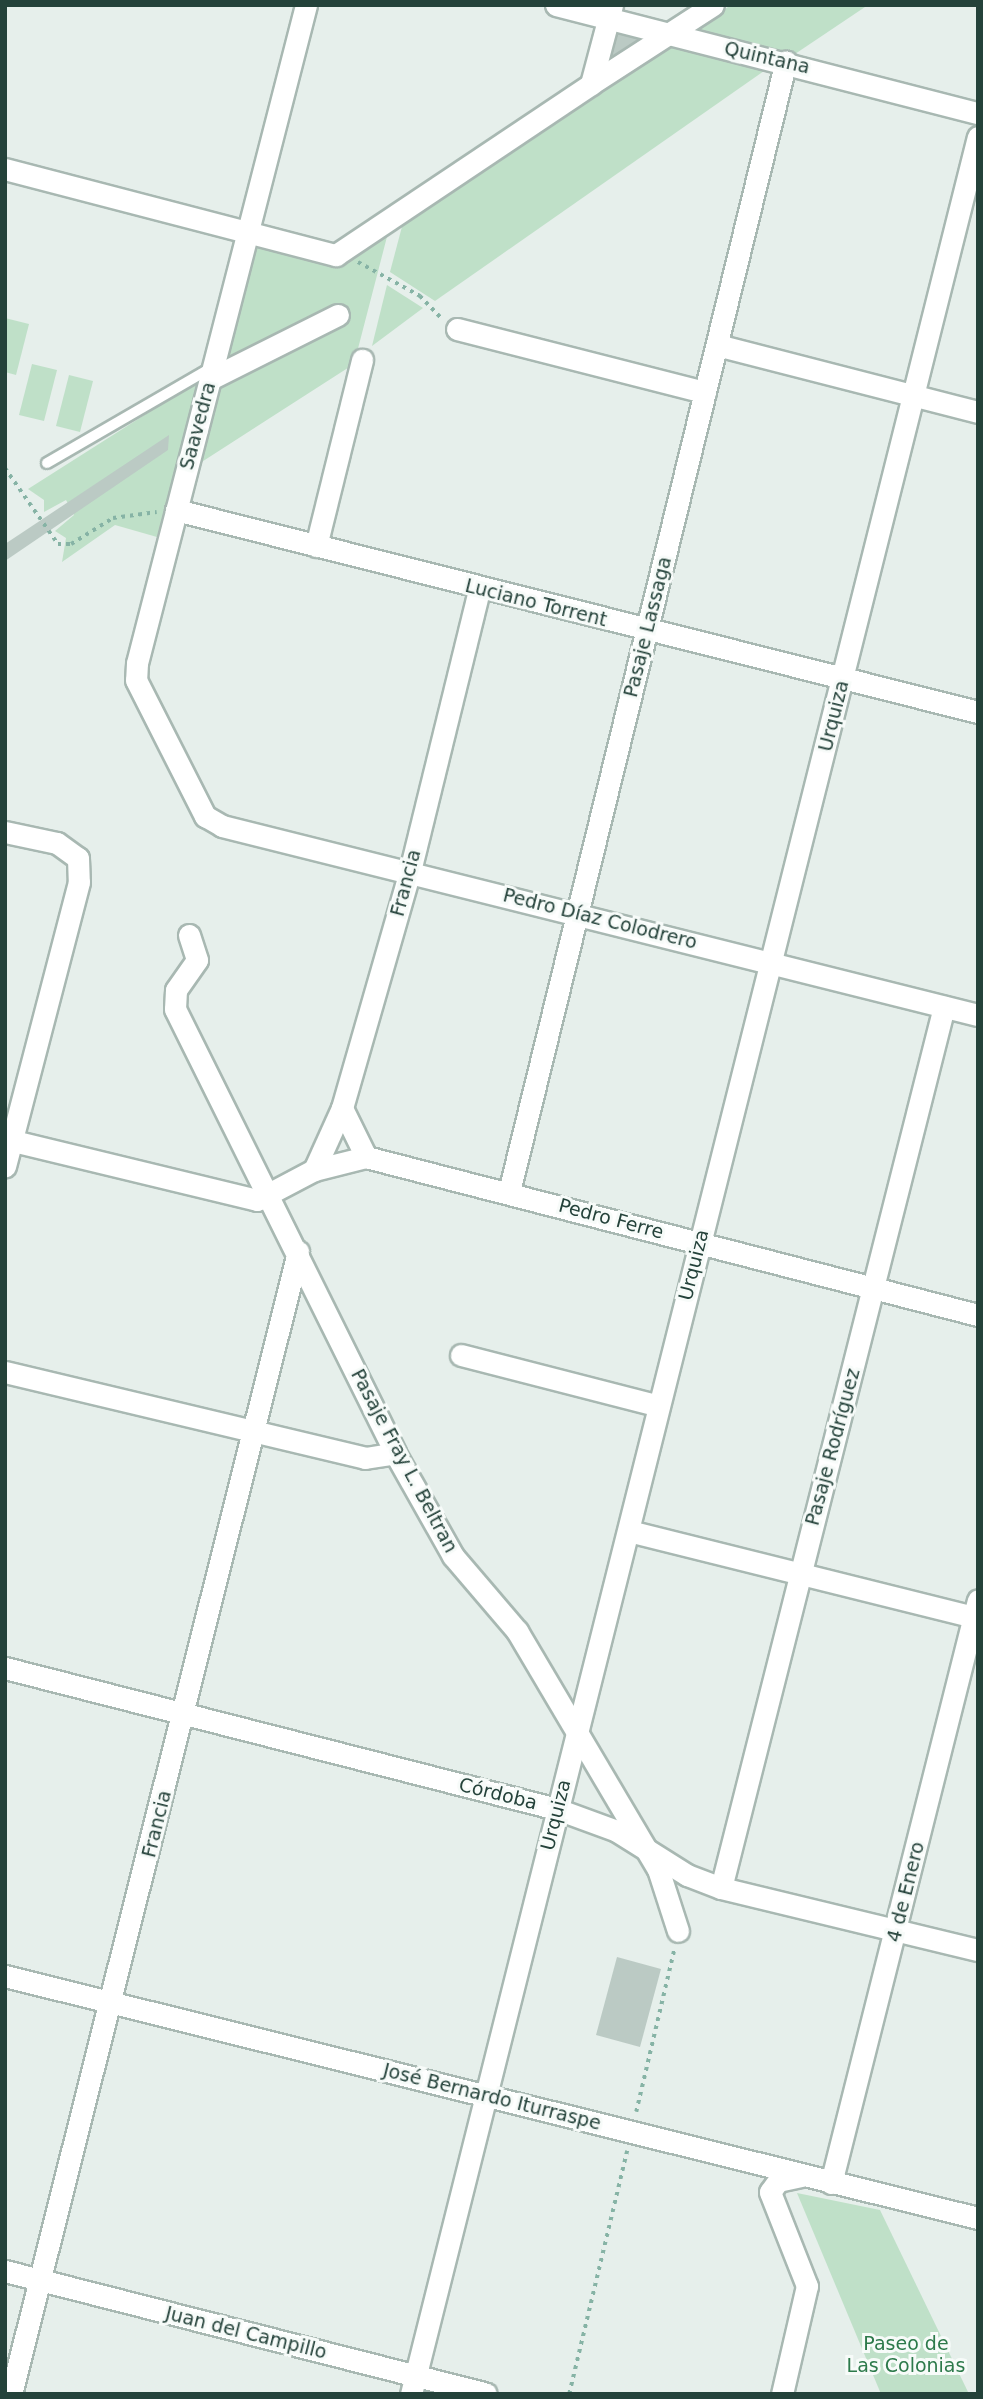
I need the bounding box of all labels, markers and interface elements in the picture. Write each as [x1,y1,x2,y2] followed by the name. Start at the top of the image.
[722,37,812,79] street label: Quintana
[175,380,221,472] street label: Saavedra
[619,554,677,700] street label: Pasaje Lassaga
[463,574,609,632] street label: Luciano Torrent
[814,678,854,754] street label: Urquiza
[386,847,426,919] street label: Francia
[501,884,699,954] street label: Pedro Díaz Colodrero
[556,1194,666,1244] street label: Pedro Ferre
[674,1227,714,1303] street label: Urquiza
[346,1365,462,1557] street label: Pasaje Fray L. Beltran
[801,1366,865,1528] street label: Pasaje Rodríguez
[457,1773,539,1815] street label: Córdoba
[536,1777,576,1853] street label: Urquiza
[138,1788,176,1860] street label: Francia
[883,1839,929,1945] street label: 4 de Enero
[381,2059,603,2135] street label: José Bernardo Iturraspe
[163,2302,329,2364] street label: Juan del Campillo
[847,2333,965,2377] park label: Paseo de Las Colonias

